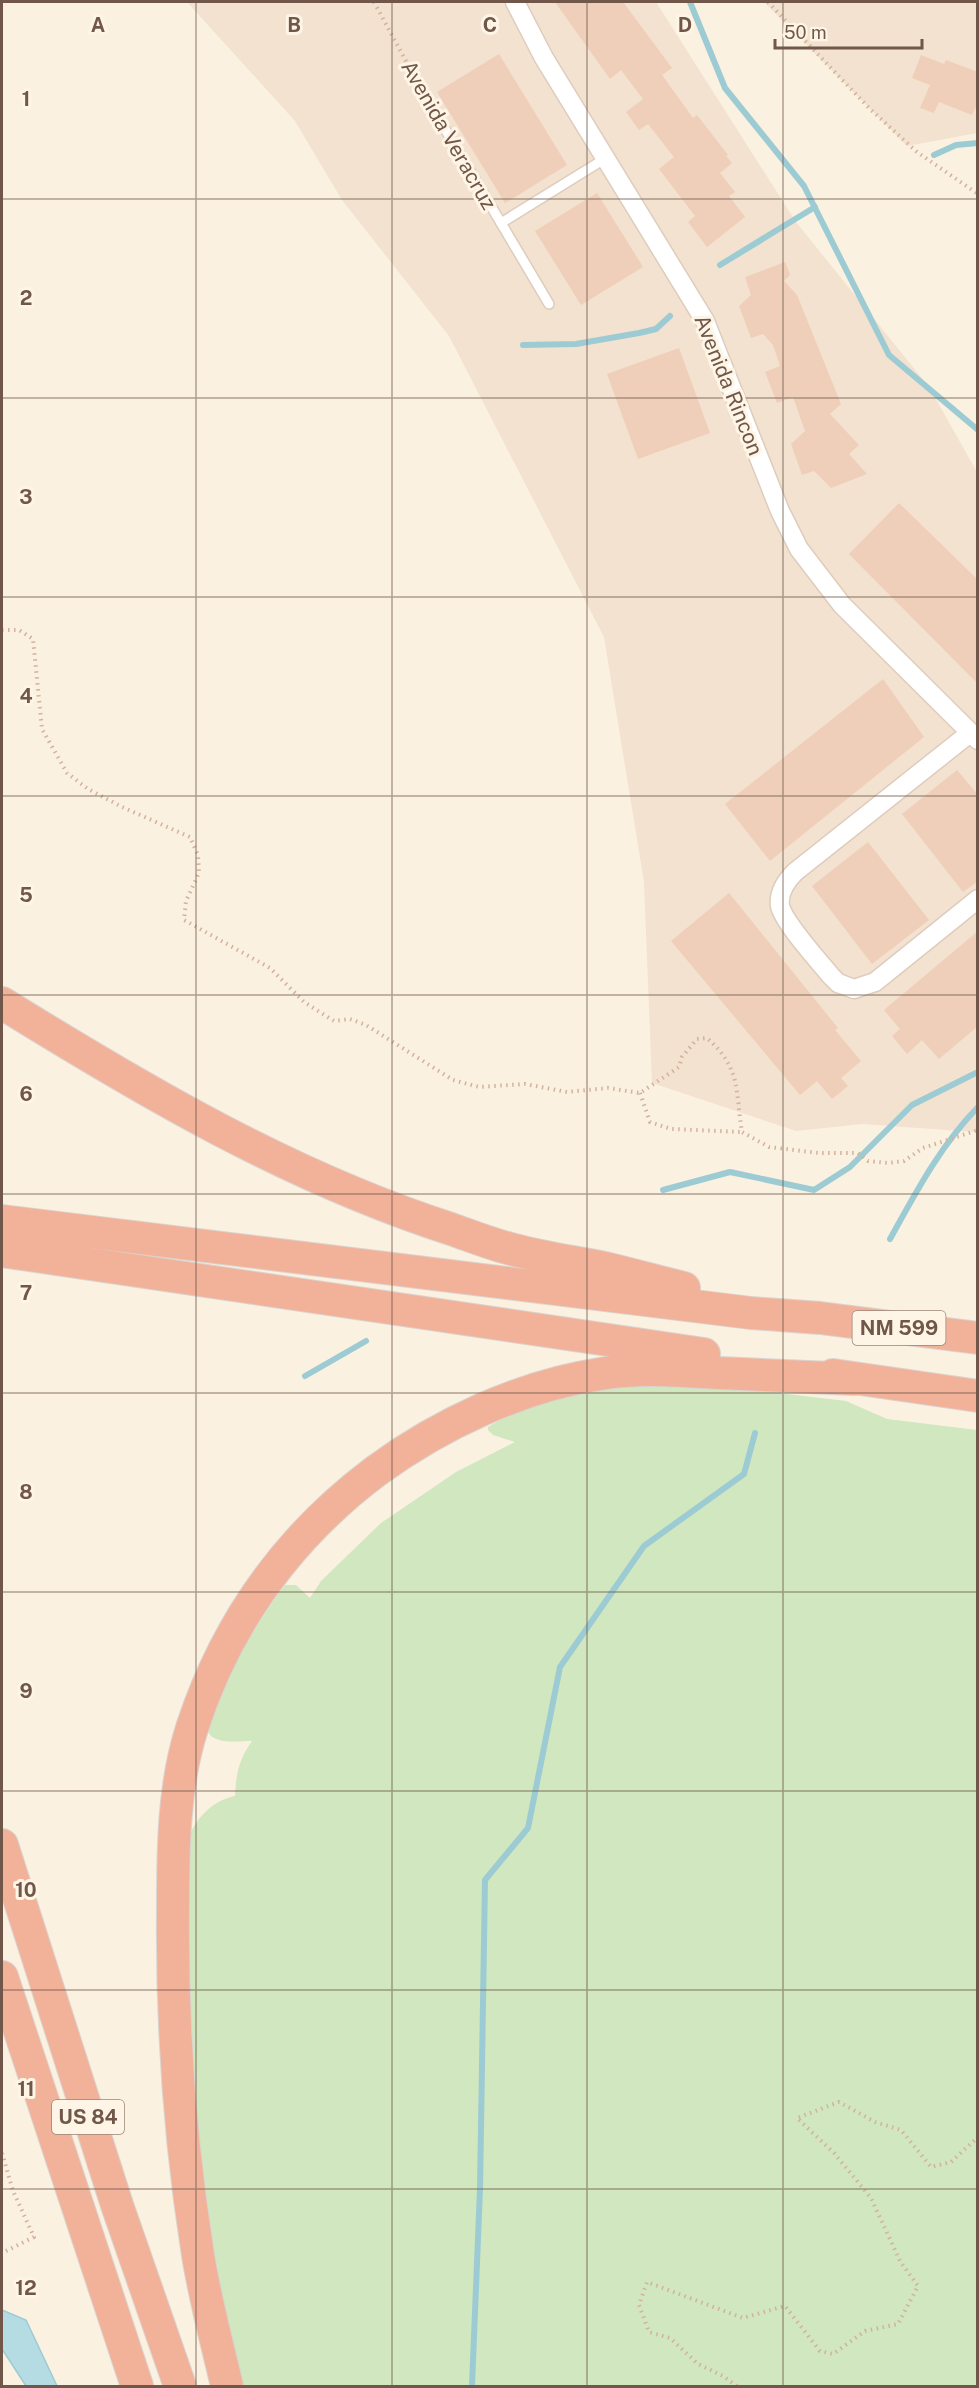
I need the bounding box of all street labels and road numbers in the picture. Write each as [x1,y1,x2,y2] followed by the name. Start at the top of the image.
[396,56,502,214] street label: Avenida Veracruz
[689,311,769,459] street label: Avenida Rincon
[852,1311,946,1345] road number: NM 599
[52,2100,124,2134] road number: US 84

